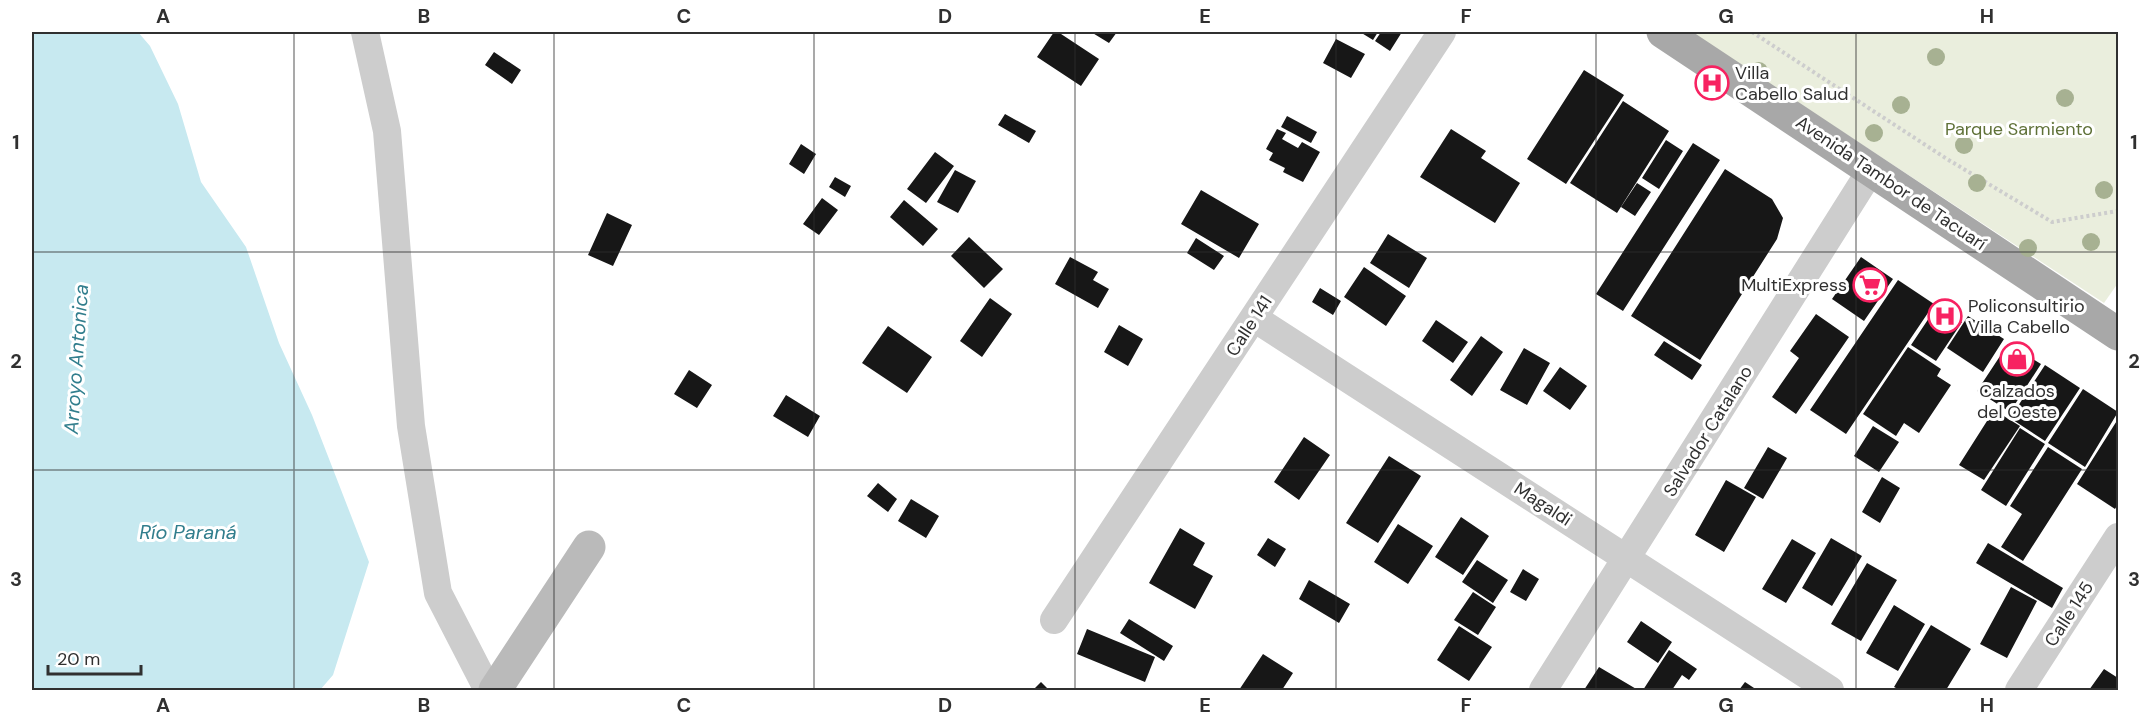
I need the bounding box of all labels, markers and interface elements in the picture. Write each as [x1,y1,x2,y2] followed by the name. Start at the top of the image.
[156,3,170,29] text: A
[418,3,430,29] text: B
[677,3,691,29] text: C
[938,3,952,29] text: D
[1199,3,1211,29] text: E
[1460,3,1472,29] text: F
[1718,3,1734,29] text: G
[1980,3,1994,29] text: H
[1735,61,1849,106] place label: Villa Cabello Salud
[1694,65,1730,101] hospital icon: Villa Cabello Salud
[1791,110,1991,256] street label: Avenida Tambor de Tacuarí
[1945,117,2093,141] park label: Parque Sarmiento
[12,129,20,155] text: 1
[2130,129,2138,155] text: 1
[1852,267,1888,303] supermarket icon: MultiExpress
[1741,273,1847,297] place label: MultiExpress
[58,283,94,436] water label: Arroyo Antonica
[1220,291,1278,361] street label: Calle 141
[1968,294,2085,339] place label: Policonsultirio Villa Cabello
[1927,298,1963,334] hospital icon: Policonsultirio Villa Cabello
[1999,341,2035,377] shop icon: Calzados del Oeste
[10,348,22,374] text: 2
[2128,348,2140,374] text: 2
[1658,361,1758,501] street label: Salvador Catalano
[1977,379,2057,424] place label: Calzados del Oeste
[1509,476,1577,532] street label: Magaldi
[139,519,237,545] water label: Río Paraná
[10,566,22,592] text: 3
[2128,566,2140,592] text: 3
[2039,577,2099,651] street label: Calle 145
[48,638,141,676] scale bar
[57,647,100,671] text: 20 m
[156,692,170,718] text: A
[418,692,430,718] text: B
[677,692,691,718] text: C
[938,692,952,718] text: D
[1199,692,1211,718] text: E
[1460,692,1472,718] text: F
[1718,692,1734,718] text: G
[1980,692,1994,718] text: H

